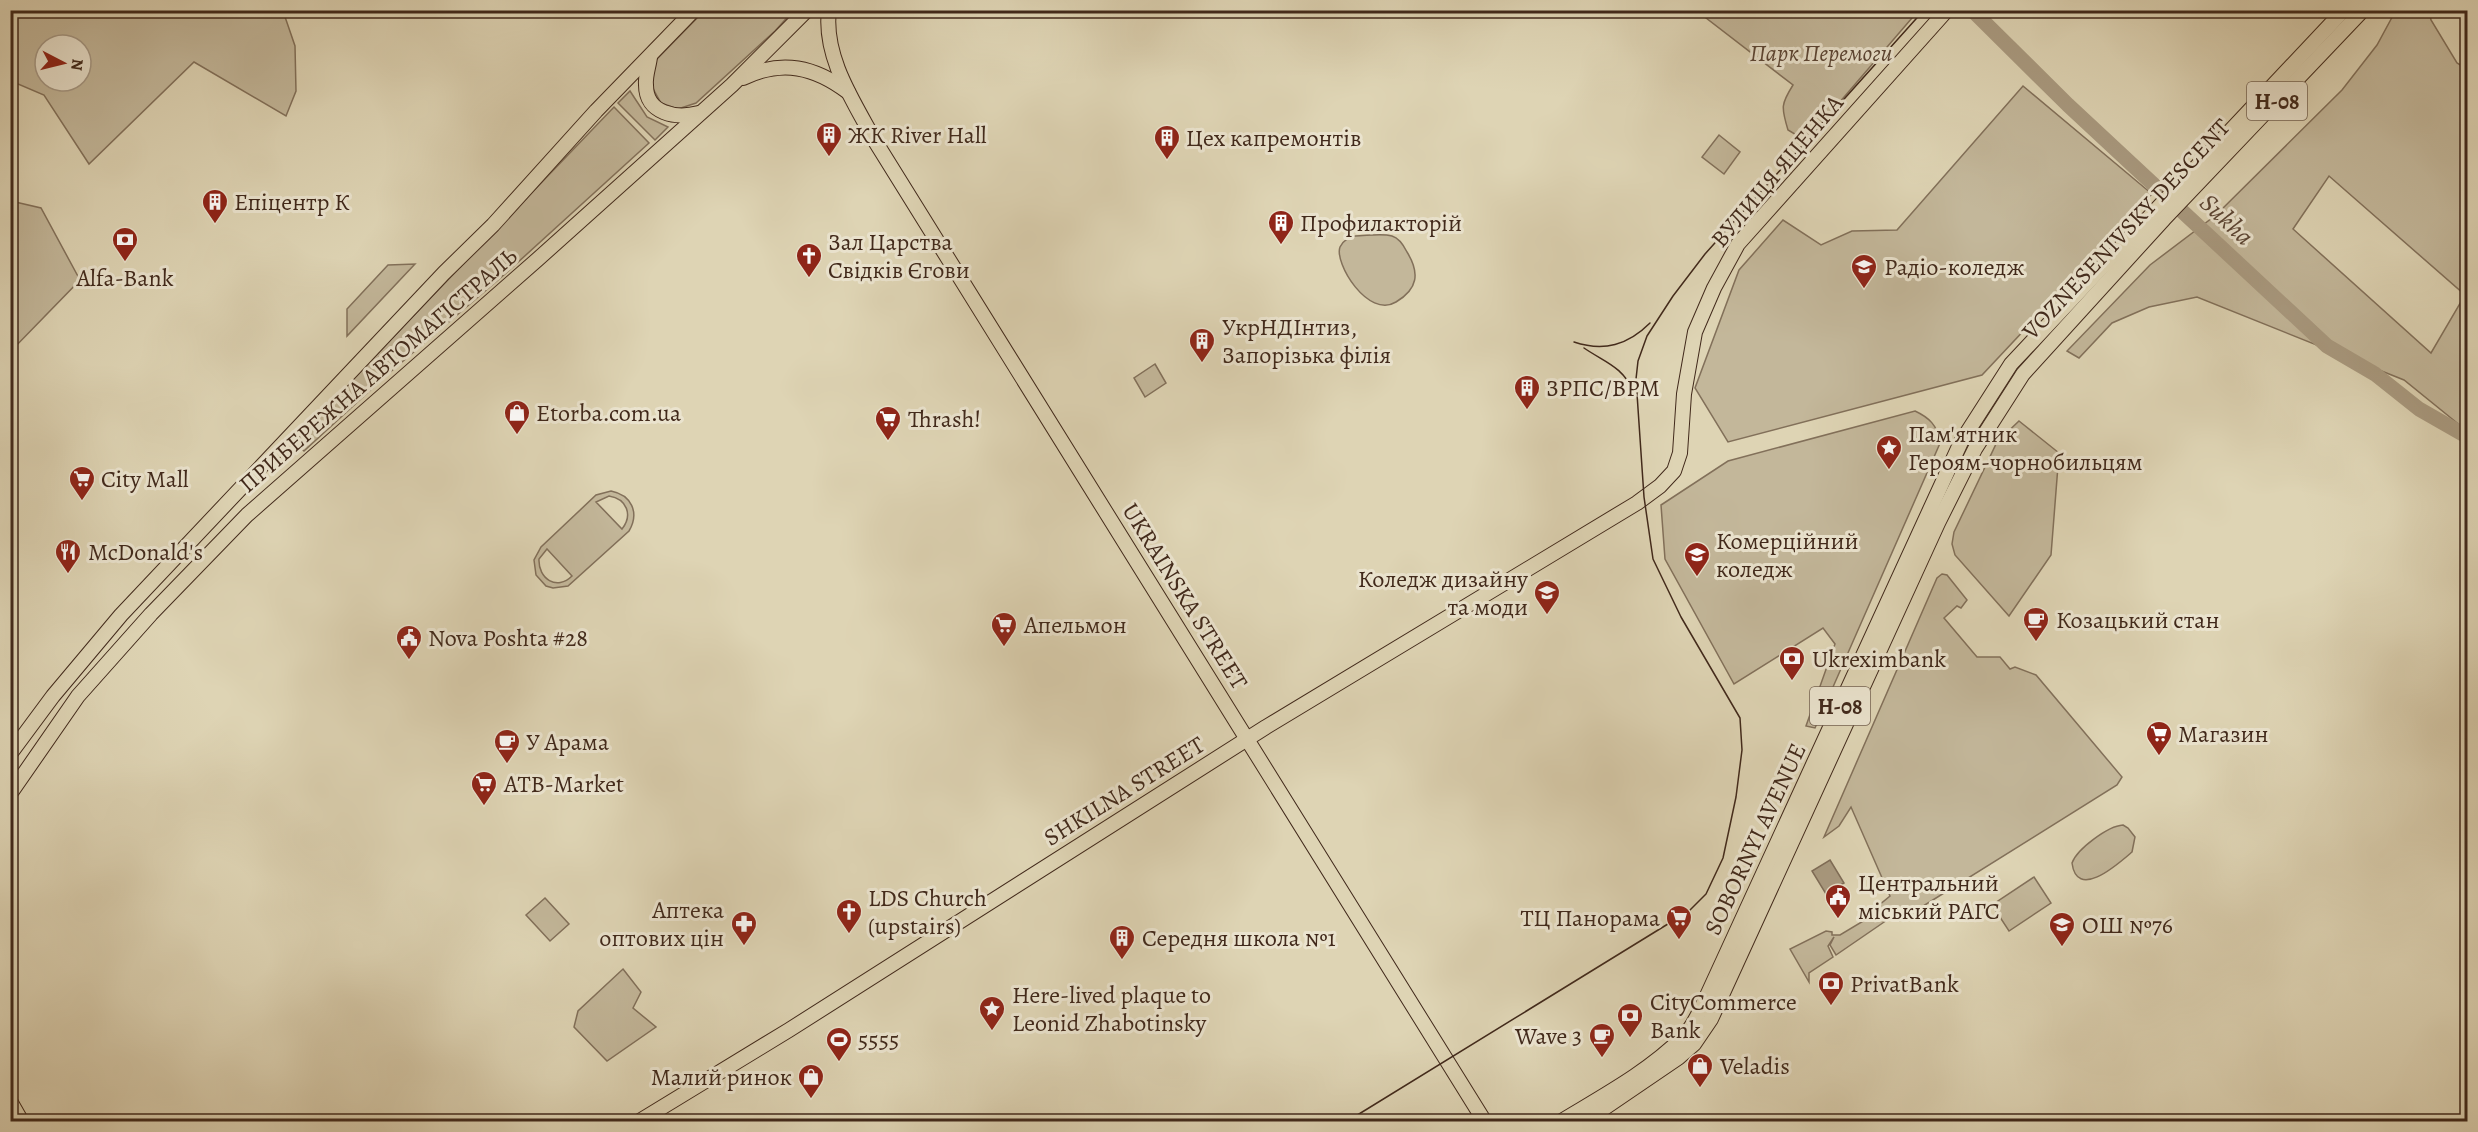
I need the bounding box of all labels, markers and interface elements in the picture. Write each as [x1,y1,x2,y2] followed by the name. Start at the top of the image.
[33,33,93,93] north arrow
[1749,37,1893,69] park label: Парк Перемоги
[65,58,89,72] text: N
[2247,82,2307,120] road number: Н-08
[1704,87,1851,254] street label: ВУЛИЦЯ ЯЦЕНКА
[2014,112,2237,347] street label: VOZNESENIVSKY DESCENT
[848,119,987,151] place label: ЖК River Hall
[814,120,844,158] building icon: ЖК River Hall
[1186,122,1361,154] place label: Цех капремонтів
[1152,123,1182,161] building icon: Цех капремонтів
[2192,185,2261,253] water label: Sukha
[234,186,350,218] place label: Епіцентр К
[200,187,230,225] building icon: Епіцентр К
[1300,207,1462,239] place label: Профилакторій
[1266,208,1296,246] building icon: Профилакторій
[110,225,140,263] bank icon: Alfa-Bank
[828,226,970,286] place label: Зал Царства Свідків Єгови
[232,240,524,500] street label: ПРИБЕРЕЖНА АВТОМАГІСТРАЛЬ
[794,241,824,279] church icon: Зал Царства Свідків Єгови
[1884,251,2024,283] place label: Радіо-коледж
[1849,252,1879,290] school or university icon: Радіо-коледж
[75,262,174,294] place label: Alfa-Bank
[1222,311,1391,371] place label: УкрНДІнтиз, Запорізька філія
[1187,326,1217,364] building icon: УкрНДІнтиз, Запорізька філія
[1546,372,1660,404] place label: ЗРПС/ВРМ
[1512,373,1542,411] building icon: ЗРПС/ВРМ
[536,397,682,429] place label: Etorba.com.ua
[502,398,532,436] shop icon: Etorba.com.ua
[908,403,981,435] place label: Thrash!
[873,404,903,442] supermarket icon: Thrash!
[1908,418,2143,478] place label: Пам'ятник Героям-чорнобильцям
[1874,433,1904,471] place icon: Пам'ятник Героям-чорнобильцям
[101,463,189,495] place label: City Mall
[67,464,97,502] supermarket icon: City Mall
[1115,497,1255,695] street label: UKRAINSKA STREET
[1716,525,1859,585] place label: Комерційний коледж
[88,536,203,568] place label: McDonald's
[53,537,83,575] restaurant icon: McDonald's
[1682,540,1712,578] school or university icon: Комерційний коледж
[1358,563,1528,623] place label: Коледж дизайну та моди
[1532,578,1562,616] school or university icon: Коледж дизайну та моди
[2056,604,2219,636] place label: Козацький стан
[2021,605,2051,643] cafe icon: Козацький стан
[1023,609,1127,641] place label: Апельмон
[989,610,1019,648] supermarket icon: Апельмон
[428,622,588,654] place label: Nova Poshta #28
[394,623,424,661] public building icon: Nova Poshta #28
[1812,643,1946,675] place label: Ukreximbank
[1777,644,1807,682] bank icon: Ukreximbank
[1810,687,1870,725] road number: Н-08
[2178,718,2269,750] place label: Магазин
[2144,719,2174,757] supermarket icon: Магазин
[526,726,609,758] place label: У Арама
[492,727,522,765] cafe icon: У Арама
[1038,729,1210,853] street label: SHKILNA STREET
[1697,738,1813,940] street label: SOBORNYI AVENUE
[503,768,624,800] place label: ATB-Market
[469,769,499,807] supermarket icon: ATB-Market
[1858,867,2000,927] place label: Центральний міський РАГС
[868,882,987,942] place label: LDS Church (upstairs)
[1823,882,1853,920] public building icon: Центральний міський РАГС
[599,894,724,954] place label: Аптека оптових цін
[834,897,864,935] church icon: LDS Church (upstairs)
[1521,902,1660,934] place label: ТЦ Панорама
[1664,903,1694,941] supermarket icon: ТЦ Панорама
[729,909,759,947] pharmacy icon: Аптека оптових цін
[2082,909,2173,941] place label: ОШ №76
[2047,910,2077,948] school or university icon: ОШ №76
[1142,922,1336,954] place label: Середня школа №1
[1107,923,1137,961] building icon: Середня школа №1
[1850,968,1959,1000] place label: PrivatBank
[1816,969,1846,1007] bank icon: PrivatBank
[1012,979,1211,1039] place label: Here-lived plaque to Leonid Zhabotinsky
[1650,986,1797,1046] place label: CityCommerce Bank
[977,994,1007,1032] place icon: Here-lived plaque to Leonid Zhabotinsky
[1615,1001,1645,1039] bank icon: CityCommerce Bank
[1514,1020,1582,1052] place label: Wave 3
[1587,1021,1617,1059] cafe icon: Wave 3
[858,1024,899,1056] place label: 5555
[824,1025,854,1063] sports icon: 5555
[1719,1050,1790,1082] place label: Veladis
[1685,1051,1715,1089] shop icon: Veladis
[651,1061,792,1093] place label: Малий ринок
[796,1062,826,1100] shop icon: Малий ринок

